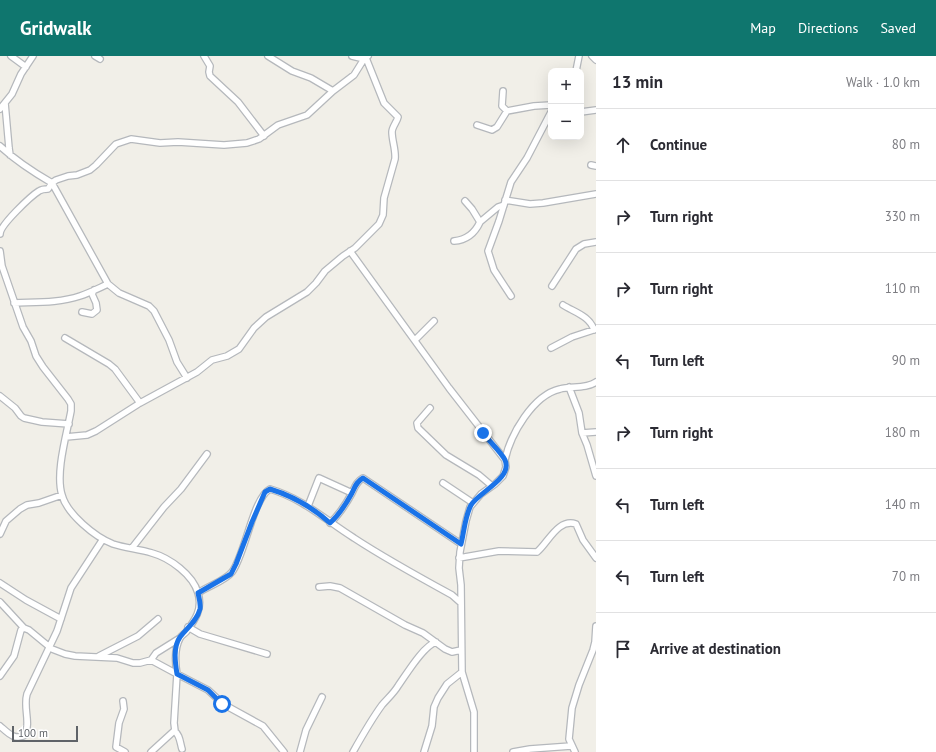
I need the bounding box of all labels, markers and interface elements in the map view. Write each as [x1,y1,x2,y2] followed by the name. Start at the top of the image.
[20,16,92,40] text: Gridwalk
[750,19,776,37] text: Map
[798,19,858,37] text: Directions
[880,19,916,37] text: Saved
[548,68,584,140] map controls
[548,68,584,104] button: +
[612,71,663,93] text: 13 min
[846,74,920,91] text: Walk · 1.0 km
[548,104,584,140] button: −
[612,134,634,156] icon: ahead
[650,135,707,154] text: Continue
[892,136,920,153] text: 80 m
[612,206,634,228] icon: right
[650,207,713,226] text: Turn right
[885,208,920,225] text: 330 m
[612,278,634,300] icon: right
[650,279,713,298] text: Turn right
[885,280,920,297] text: 110 m
[612,350,634,372] icon: left
[650,351,704,370] text: Turn left
[892,352,920,369] text: 90 m
[612,422,634,444] icon: right
[650,423,713,442] text: Turn right
[474,424,492,442] route end
[885,424,920,441] text: 180 m
[612,494,634,516] icon: left
[650,495,704,514] text: Turn left
[885,496,920,513] text: 140 m
[612,566,634,588] icon: left
[650,567,704,586] text: Turn left
[892,568,920,585] text: 70 m
[612,638,634,660] icon: arrive
[650,639,781,658] text: Arrive at destination
[213,695,231,713] route start
[12,724,78,743] scale bar
[18,726,48,740] text: 100 m

